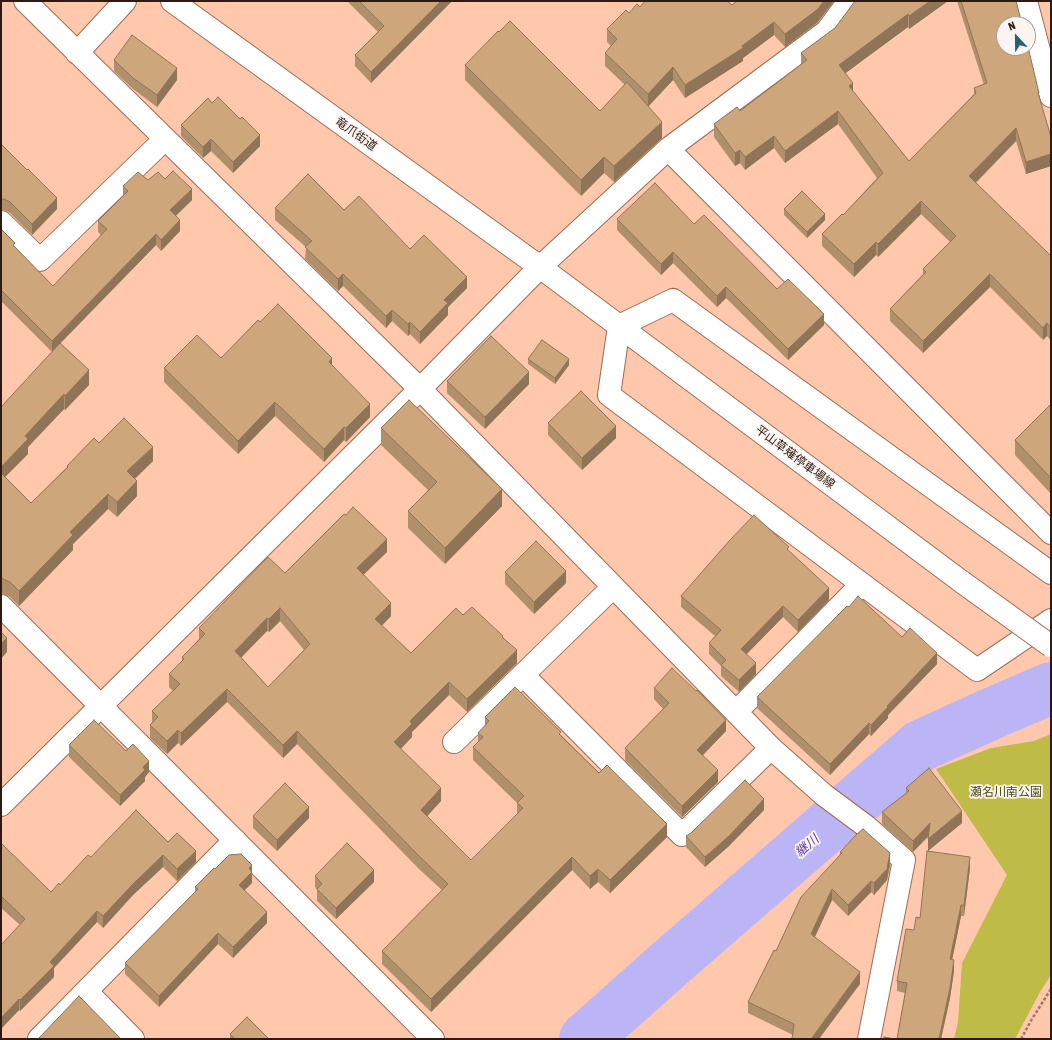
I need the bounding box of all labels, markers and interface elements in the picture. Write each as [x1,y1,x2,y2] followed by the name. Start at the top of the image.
[996,16,1036,56] north arrow
[1007,19,1017,33] text: N
[332,114,380,154] street label: 竜爪街道
[752,422,838,492] street label: 平山草薙停車場線
[970,785,1042,799] park label: 瀬名川南公園
[792,832,822,860] water label: 継川

